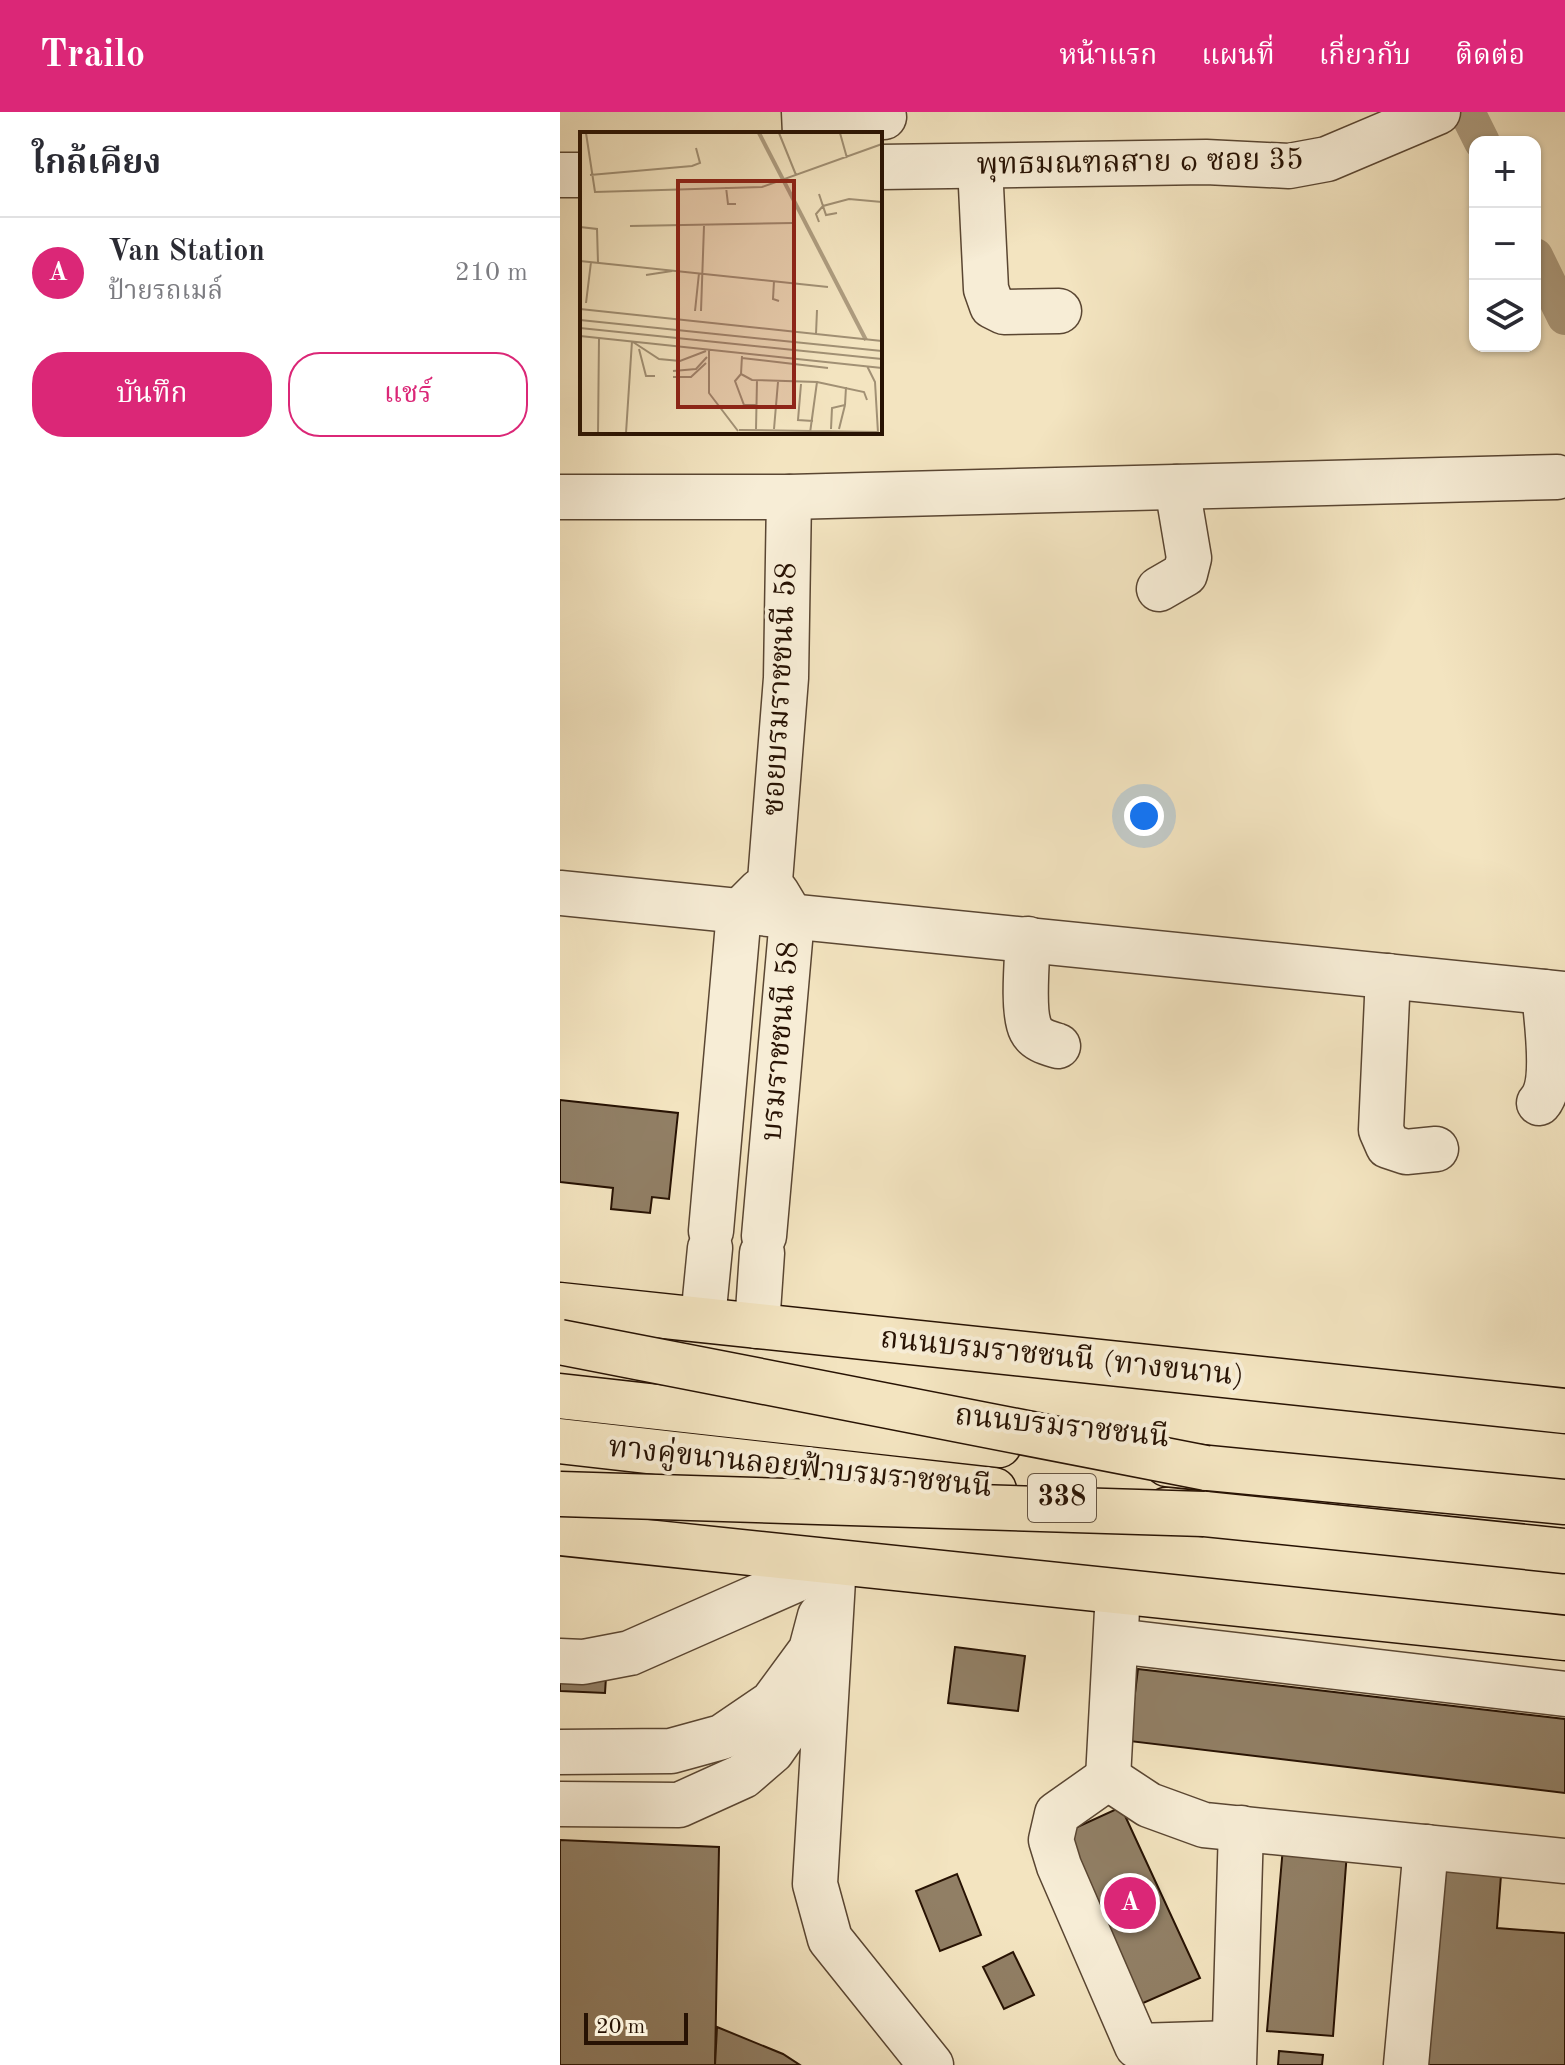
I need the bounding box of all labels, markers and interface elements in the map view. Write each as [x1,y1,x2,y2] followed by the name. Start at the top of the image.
[40,37,145,75] text: Trailo
[1059,43,1157,71] text: หน้าแรก
[1201,43,1275,71] text: แผนที่
[1319,43,1411,71] text: เกี่ยวกับ
[1455,43,1525,71] text: ติดต่อ
[580,132,882,434] inset map
[1469,136,1541,352] map controls
[1469,136,1541,208] button: +
[976,145,1304,183] street label: พุทธมณฑลสาย ๑ ซอย 35
[32,147,161,181] text: ใกล้เคียง
[1469,208,1541,280] button: −
[108,237,265,267] text: Van Station
[48,260,68,286] text: A
[455,260,528,286] text: 210 m
[108,279,223,305] text: ป้ายรถเมล์
[1469,280,1541,352] button: layers
[32,352,272,437] button: บันทึก
[288,352,528,437] button: แชร์
[756,561,803,817] street label: ซอยบรมราชชนนี 58
[1124,796,1164,836] your location
[754,940,805,1142] street label: บรมราชชนนี 58
[879,1321,1246,1392] street label: ถนนบรมราชชนนี (ทางขนาน)
[953,1398,1171,1453] street label: ถนนบรมราชชนนี
[606,1430,994,1506] street label: ทางคู่ขนานลอยฟ้าบรมราชชนนี
[1028,1474,1096,1522] road number: 338
[1104,1873,1156,1933] pin: A
[584,2009,688,2045] scale bar
[596,2016,645,2038] text: 20 m

